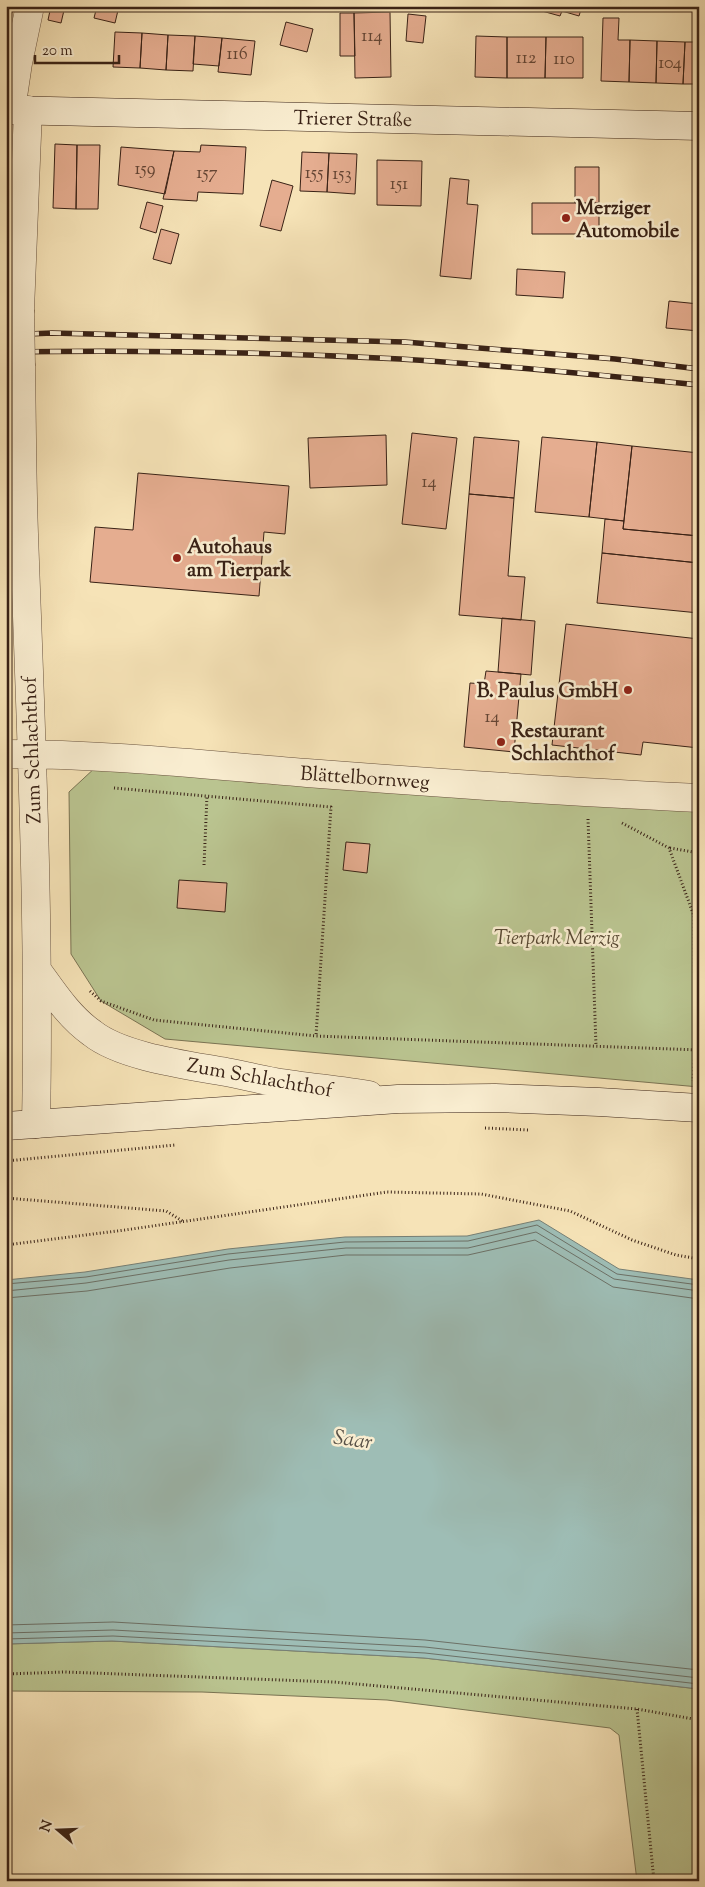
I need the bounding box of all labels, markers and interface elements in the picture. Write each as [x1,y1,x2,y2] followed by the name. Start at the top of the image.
[361,24,383,50] house number: 114
[35,32,119,64] scale bar
[42,41,73,62] text: 20 m
[226,42,248,68] house number: 116
[516,46,537,72] house number: 112
[553,47,575,73] house number: 110
[658,51,682,77] house number: 104
[293,105,413,136] street label: Trierer Straße
[134,157,156,183] house number: 159
[196,161,218,187] house number: 157
[305,161,323,187] house number: 155
[332,162,352,188] house number: 153
[390,172,408,198] house number: 151
[576,195,679,247] place label: Merziger Automobile
[560,212,572,224] marker: Merziger Automobile
[421,470,437,496] house number: 14
[187,534,291,586] place label: Autohaus am Tierpark
[171,552,183,564] marker: Autohaus am Tierpark
[16,675,51,824] street label: Zum Schlachthof
[477,678,618,707] place label: B. Paulus GmbH
[622,684,634,696] marker: B. Paulus GmbH
[484,705,500,731] house number: 14
[511,718,617,770] place label: Restaurant Schlachthof
[495,736,507,748] marker: Restaurant Schlachthof
[299,761,431,799] street label: Blättelbornweg
[494,925,620,954] park label: Tierpark Merzig
[184,1052,336,1107] street label: Zum Schlachthof
[331,1423,375,1459] water label: Saar
[32,1804,82,1854] north arrow
[36,1818,59,1835] text: N

